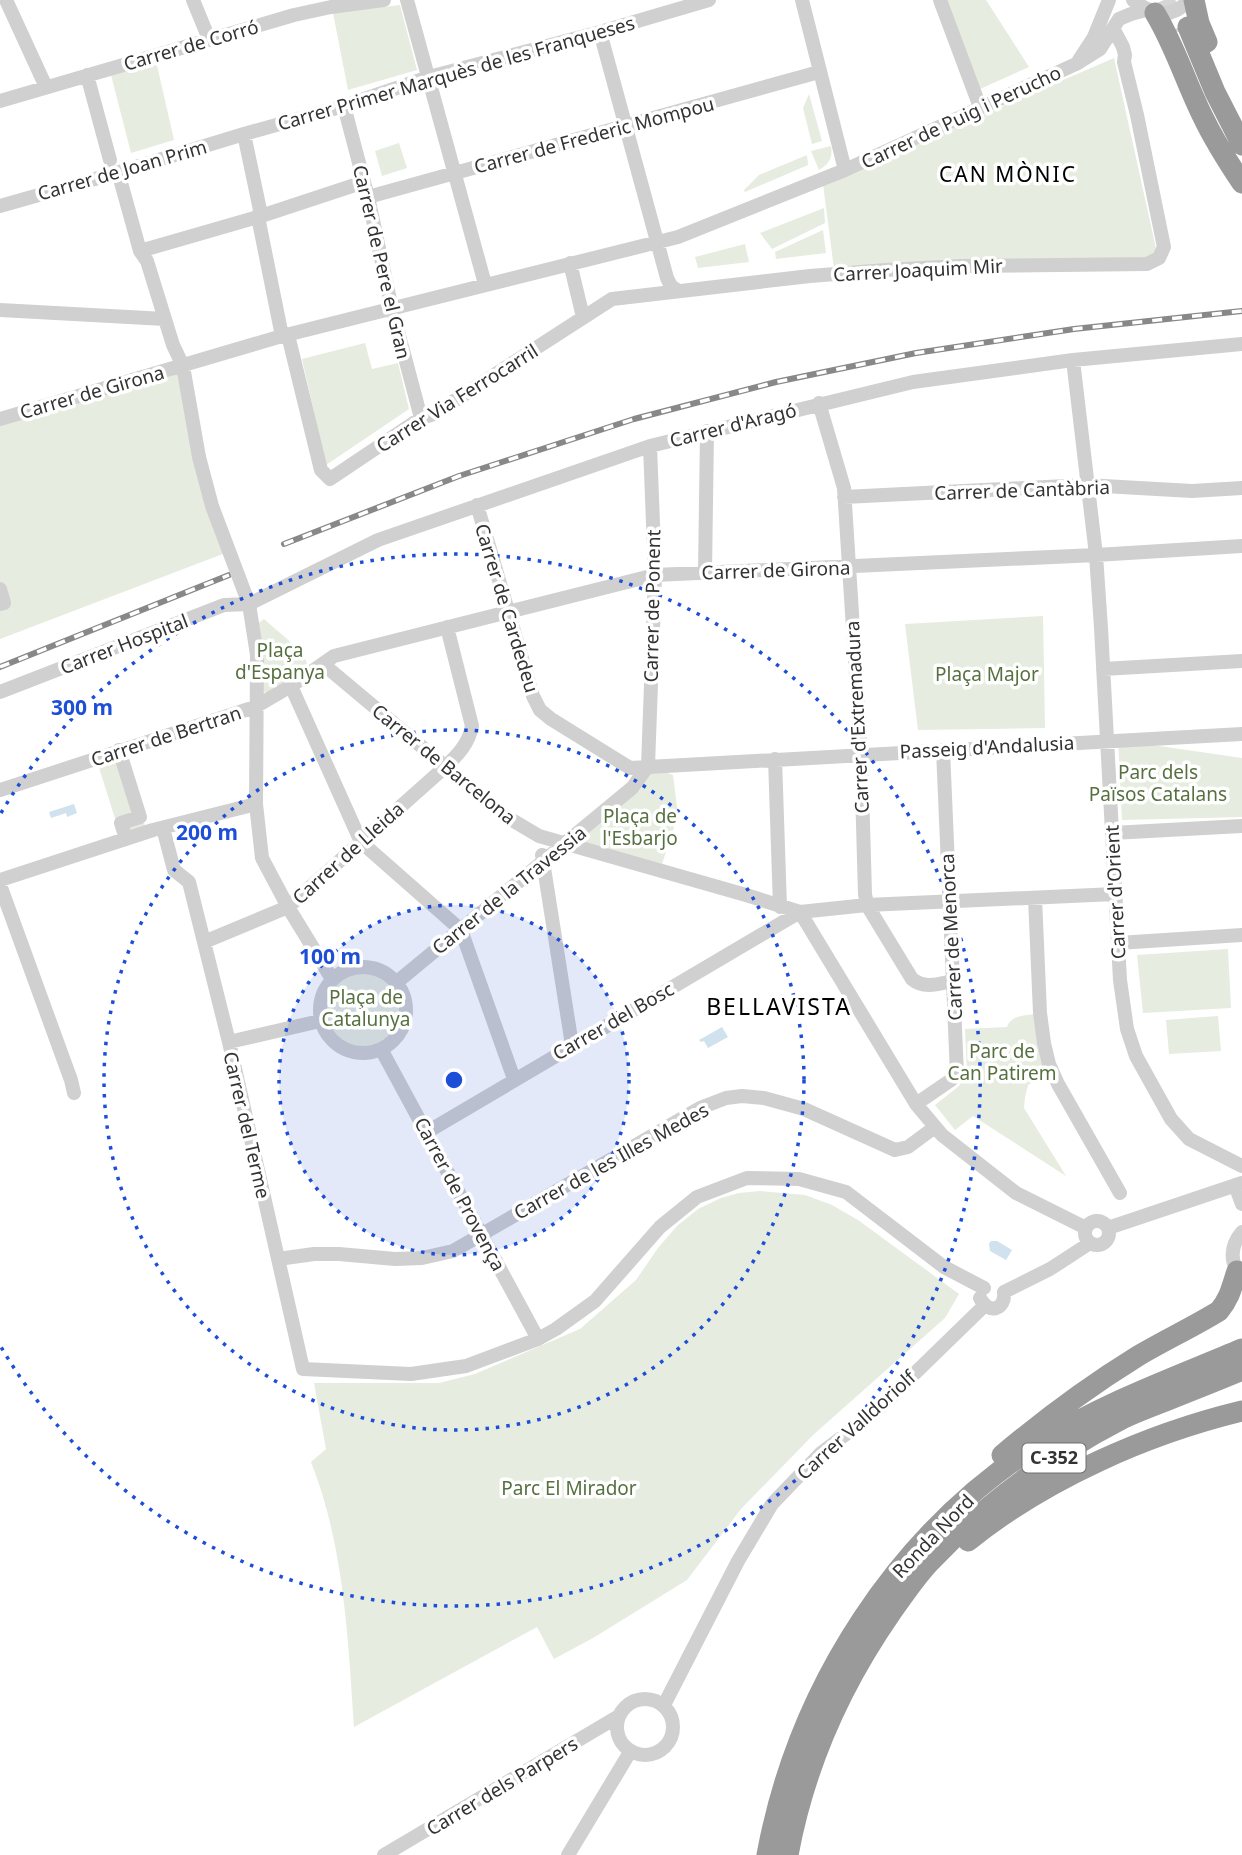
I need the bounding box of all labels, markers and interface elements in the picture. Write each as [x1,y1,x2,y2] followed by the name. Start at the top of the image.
[274,9,638,137] street label: Carrer Primer Marquès de les Franqueses
[121,13,261,77] street label: Carrer de Corró
[857,59,1065,175] street label: Carrer de Puig i Perucho
[471,90,717,180] street label: Carrer de Frederic Mompou
[34,133,210,207] street label: Carrer de Joan Prim
[939,160,1077,188] district label: CAN MÒNIC
[347,162,417,362] street label: Carrer de Pere el Gran
[833,253,1004,287] street label: Carrer Joaquim Mir
[371,338,543,458] street label: Carrer Via Ferrocarril
[17,359,167,425] street label: Carrer de Girona
[667,397,799,453] street label: Carrer d'Aragó
[934,474,1110,506] street label: Carrer de Cantàbria
[469,520,545,696] street label: Carrer de Cardedeu
[638,529,666,683] street label: Carrer de Ponent
[701,554,851,586] street label: Carrer de Girona
[56,608,192,680] street label: Carrer Hospital
[839,620,875,814] street label: Carrer d'Extremadura
[235,637,325,685] park label: Plaça d'Espanya
[935,661,1039,687] park label: Plaça Major
[51,693,113,721] text: 300 m
[367,698,521,830] street label: Carrer de Barcelona
[88,699,244,773] street label: Carrer de Bertran
[899,729,1075,765] street label: Passeig d'Andalusia
[1089,759,1227,807] park label: Parc dels Països Catalans
[287,796,409,910] street label: Carrer de Lleida
[602,803,678,851] park label: Plaça de l'Esbarjo
[176,818,238,846] text: 200 m
[427,820,591,960] street label: Carrer de la Travessia
[1098,824,1131,960] street label: Carrer d'Orient
[934,853,968,1021] street label: Carrer de Menorca
[299,942,361,970] text: 100 m
[548,976,678,1066] street label: Carrer del Bosc
[322,984,410,1032] park label: Plaça de Catalunya
[706,990,852,1022] district label: BELLAVISTA
[947,1038,1057,1086] park label: Parc de Can Patirem
[217,1049,277,1201] street label: Carrer del Terme
[442,1068,466,1092] centre of rings
[509,1097,713,1225] street label: Carrer de les Illes Medes
[408,1112,512,1276] street label: Carrer de Provença
[791,1364,922,1485] street label: Carrer Valldoriolf
[1023,1443,1086,1472] road number: C-352
[501,1475,637,1501] park label: Parc El Mirador
[886,1488,980,1584] street label: Ronda Nord
[422,1731,582,1841] street label: Carrer dels Parpers

